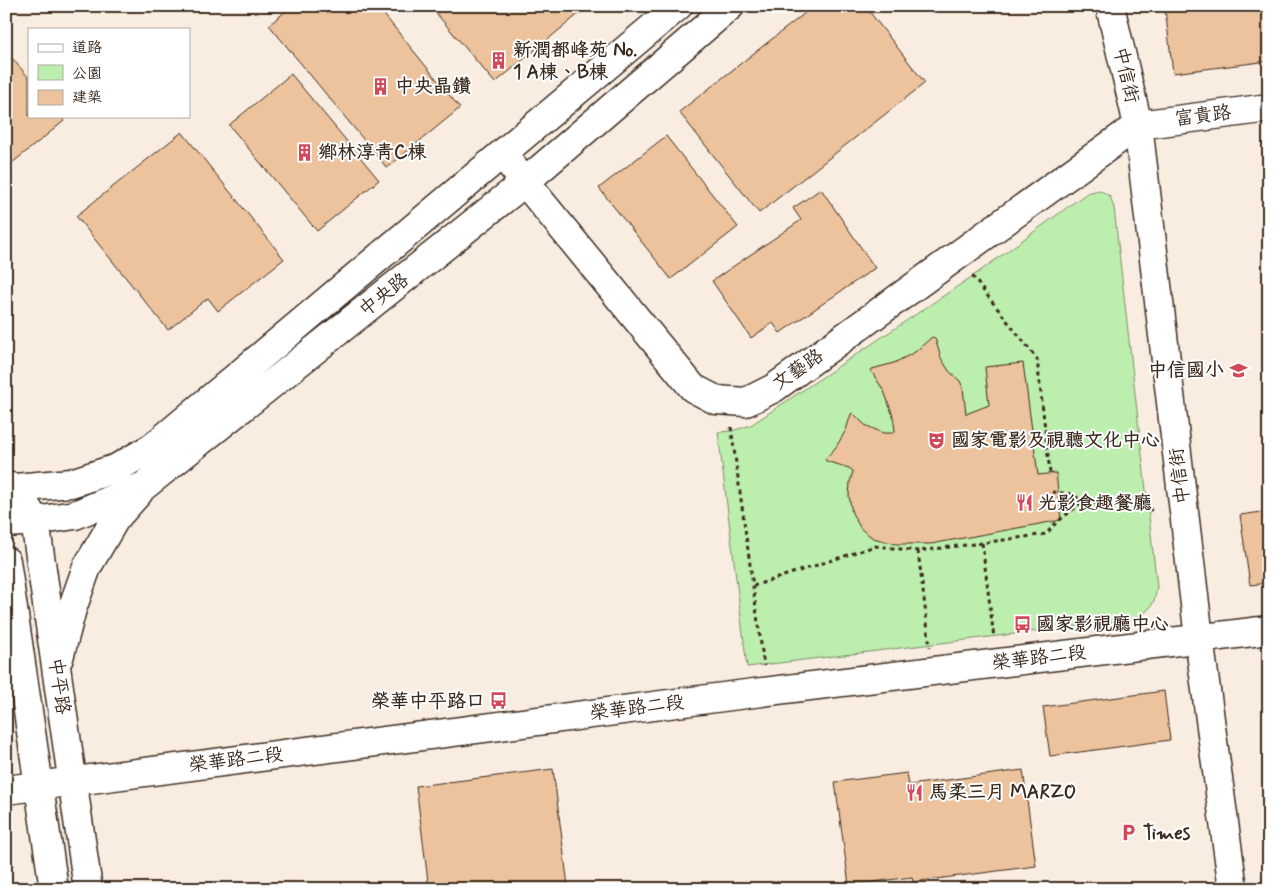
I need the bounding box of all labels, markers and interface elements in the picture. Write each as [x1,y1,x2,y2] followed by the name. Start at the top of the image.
[28,28,190,118] legend
[72,38,102,58] text: 道路
[513,38,637,85] place label: 新潤都峰苑 No. 1 A棟、B棟
[1107,44,1145,106] street label: 中信街
[489,51,509,71] building icon: 新潤都峰苑 No. 1 A棟、B棟
[72,64,102,84] text: 公園
[395,74,471,99] place label: 中央晶鑽
[371,76,391,96] building icon: 中央晶鑽
[72,88,102,108] text: 建築
[1173,100,1233,132] street label: 富貴路
[318,140,428,165] place label: 鄉林淳青C棟
[294,142,314,162] building icon: 鄉林淳青C棟
[354,268,414,322] street label: 中央路
[767,343,829,397] street label: 文藝路
[1148,358,1224,383] place label: 中信國小
[1228,360,1248,380] school or university icon: 中信國小
[951,428,1160,453] place label: 國家電影及視聽文化中心
[927,430,947,450] theatre icon: 國家電影及視聽文化中心
[1164,446,1196,506] street label: 中信街
[1038,491,1152,516] place label: 光影食趣餐廳
[1014,493,1034,513] restaurant icon: 光影食趣餐廳
[1036,612,1169,637] place label: 國家影視廳中心
[1012,614,1032,634] bus stop icon: 國家影視廳中心
[990,640,1088,676] street label: 榮華路二段
[43,656,75,716] street label: 中平路
[371,689,485,714] place label: 榮華中平路口
[588,690,686,726] street label: 榮華路二段
[489,691,509,711] bus stop icon: 榮華中平路口
[187,742,285,778] street label: 榮華路二段
[929,780,1076,805] place label: 馬柔三月 MARZO
[905,782,925,802] restaurant icon: 馬柔三月 MARZO
[1143,821,1191,846] place label: Times
[1119,823,1139,843] parking icon: Times

